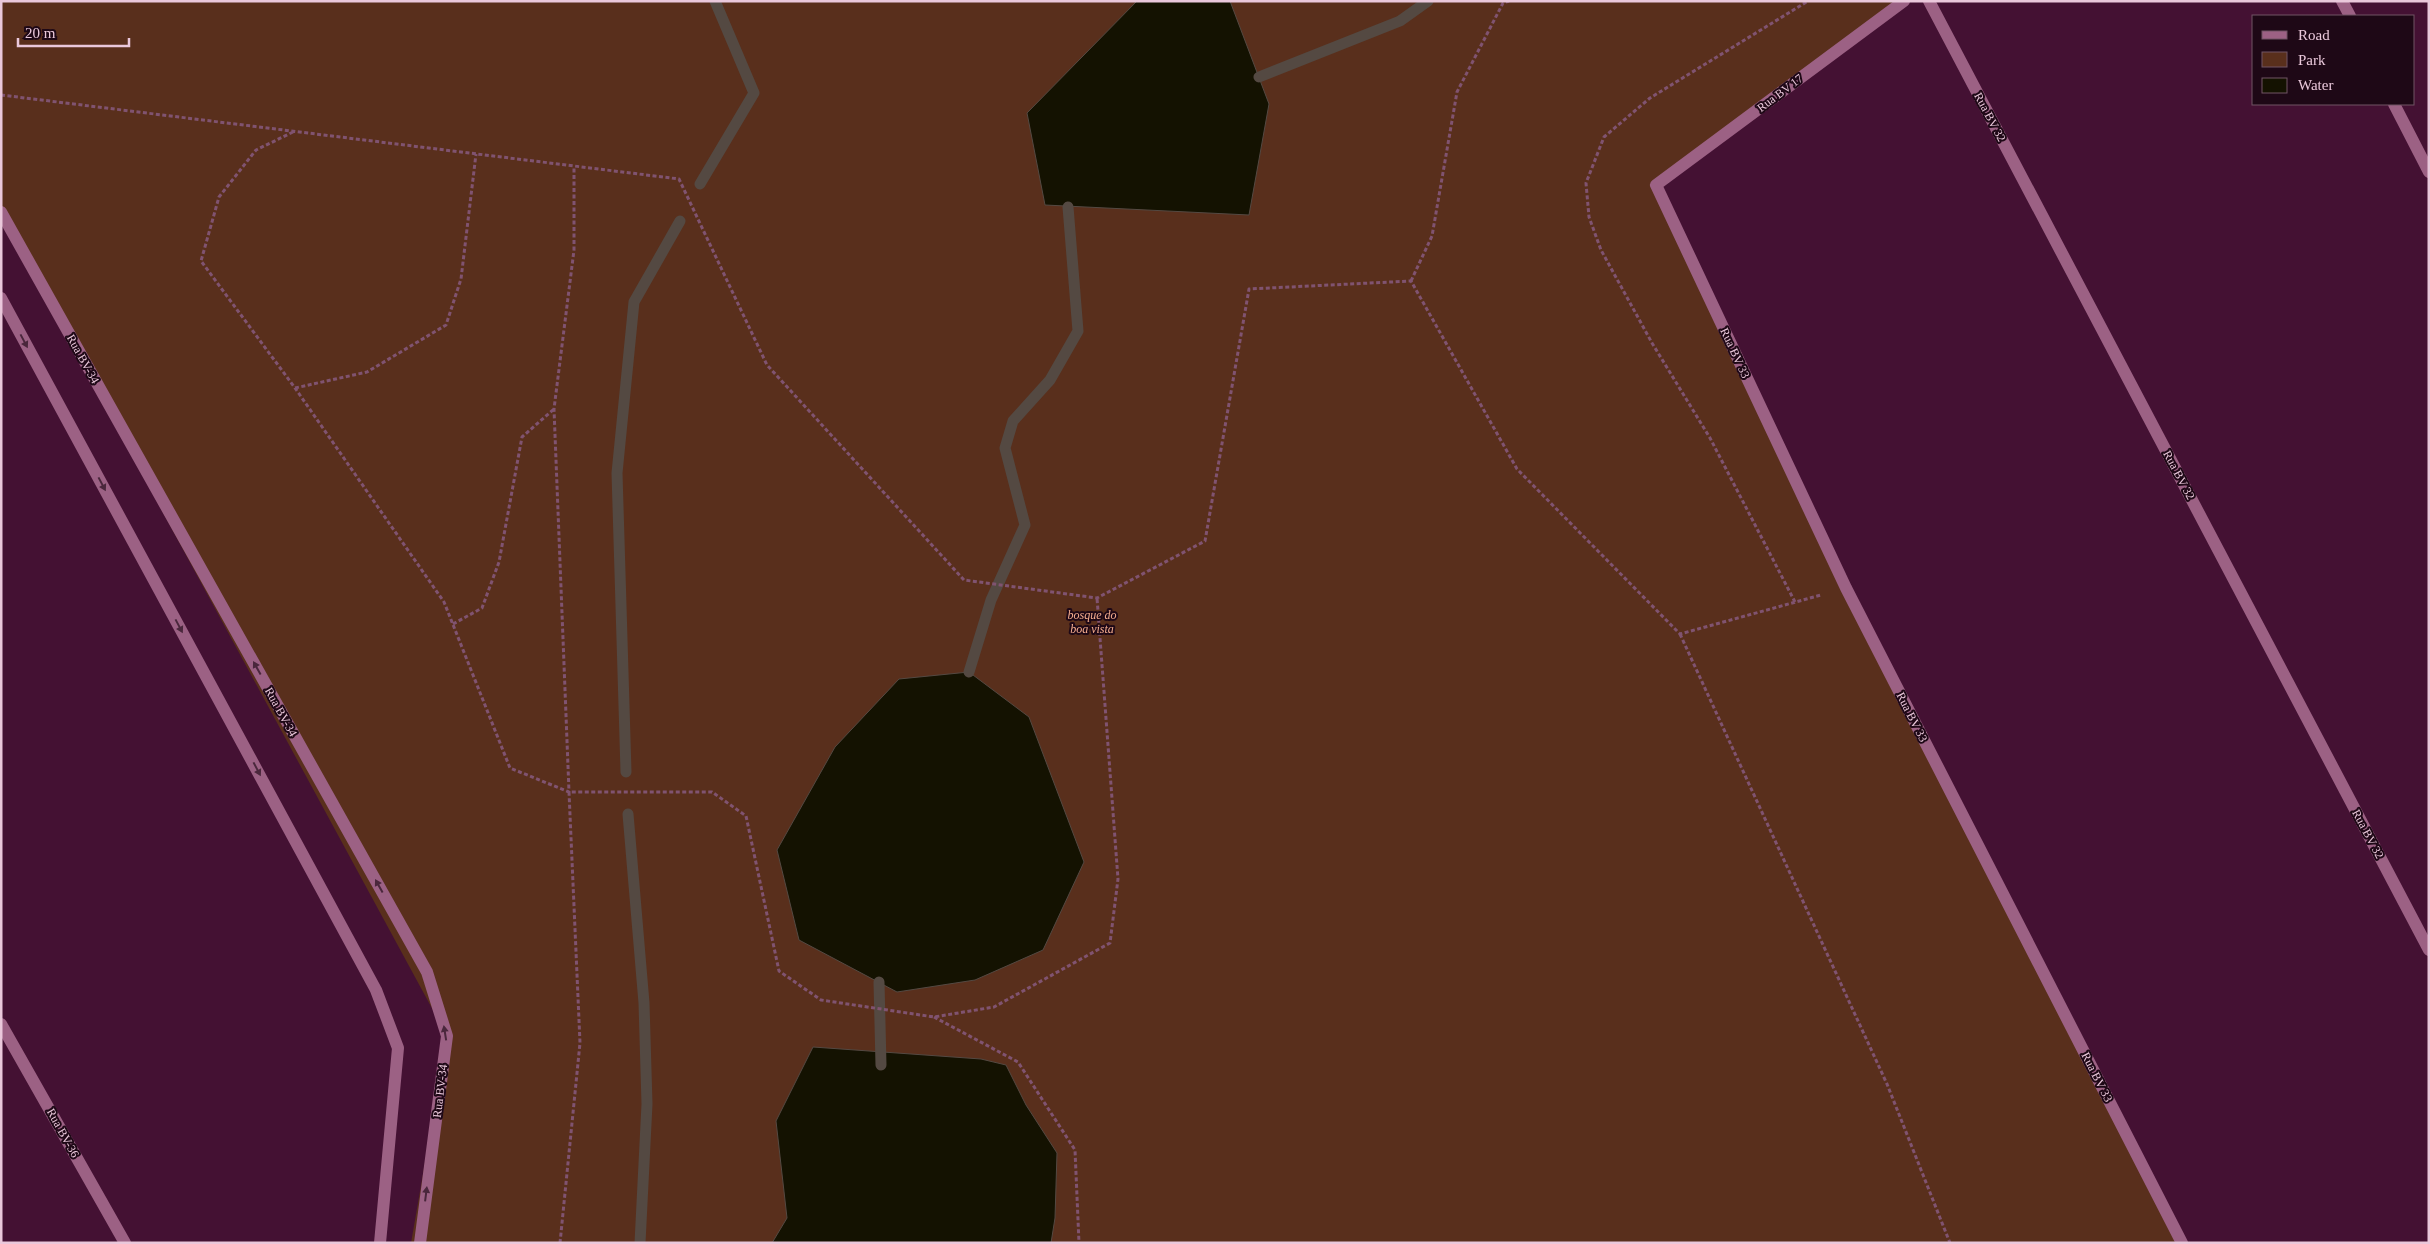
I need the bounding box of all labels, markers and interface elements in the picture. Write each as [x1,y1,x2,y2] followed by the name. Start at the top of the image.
[18,15,129,47] scale bar
[2252,15,2415,105] legend
[25,25,56,41] text: 20 m
[2298,27,2330,43] text: Road
[2298,52,2326,68] text: Park
[1754,71,1806,115] street label: Rua BV 17
[2298,77,2333,93] text: Water
[1971,90,2009,144] street label: Rua BV 32
[1717,326,1753,380] street label: Rua BV 33
[64,332,102,386] street label: Rua BV-34
[20,334,29,347] one-way arrow
[2160,448,2198,502] street label: Rua BV 32
[98,476,106,491] one-way arrow
[1068,608,1117,636] park label: bosque do boa vista
[175,620,184,633] one-way arrow
[252,662,261,675] one-way arrow
[262,685,300,739] street label: Rua BV-34
[1894,690,1930,744] street label: Rua BV 33
[253,762,261,777] one-way arrow
[2349,807,2387,861] street label: Rua BV 32
[375,879,383,894] one-way arrow
[440,1025,448,1041] one-way arrow
[2079,1050,2115,1104] street label: Rua BV 33
[430,1063,450,1119] street label: Rua BV-34
[44,1106,82,1160] street label: Rua BV-36
[422,1186,430,1202] one-way arrow

